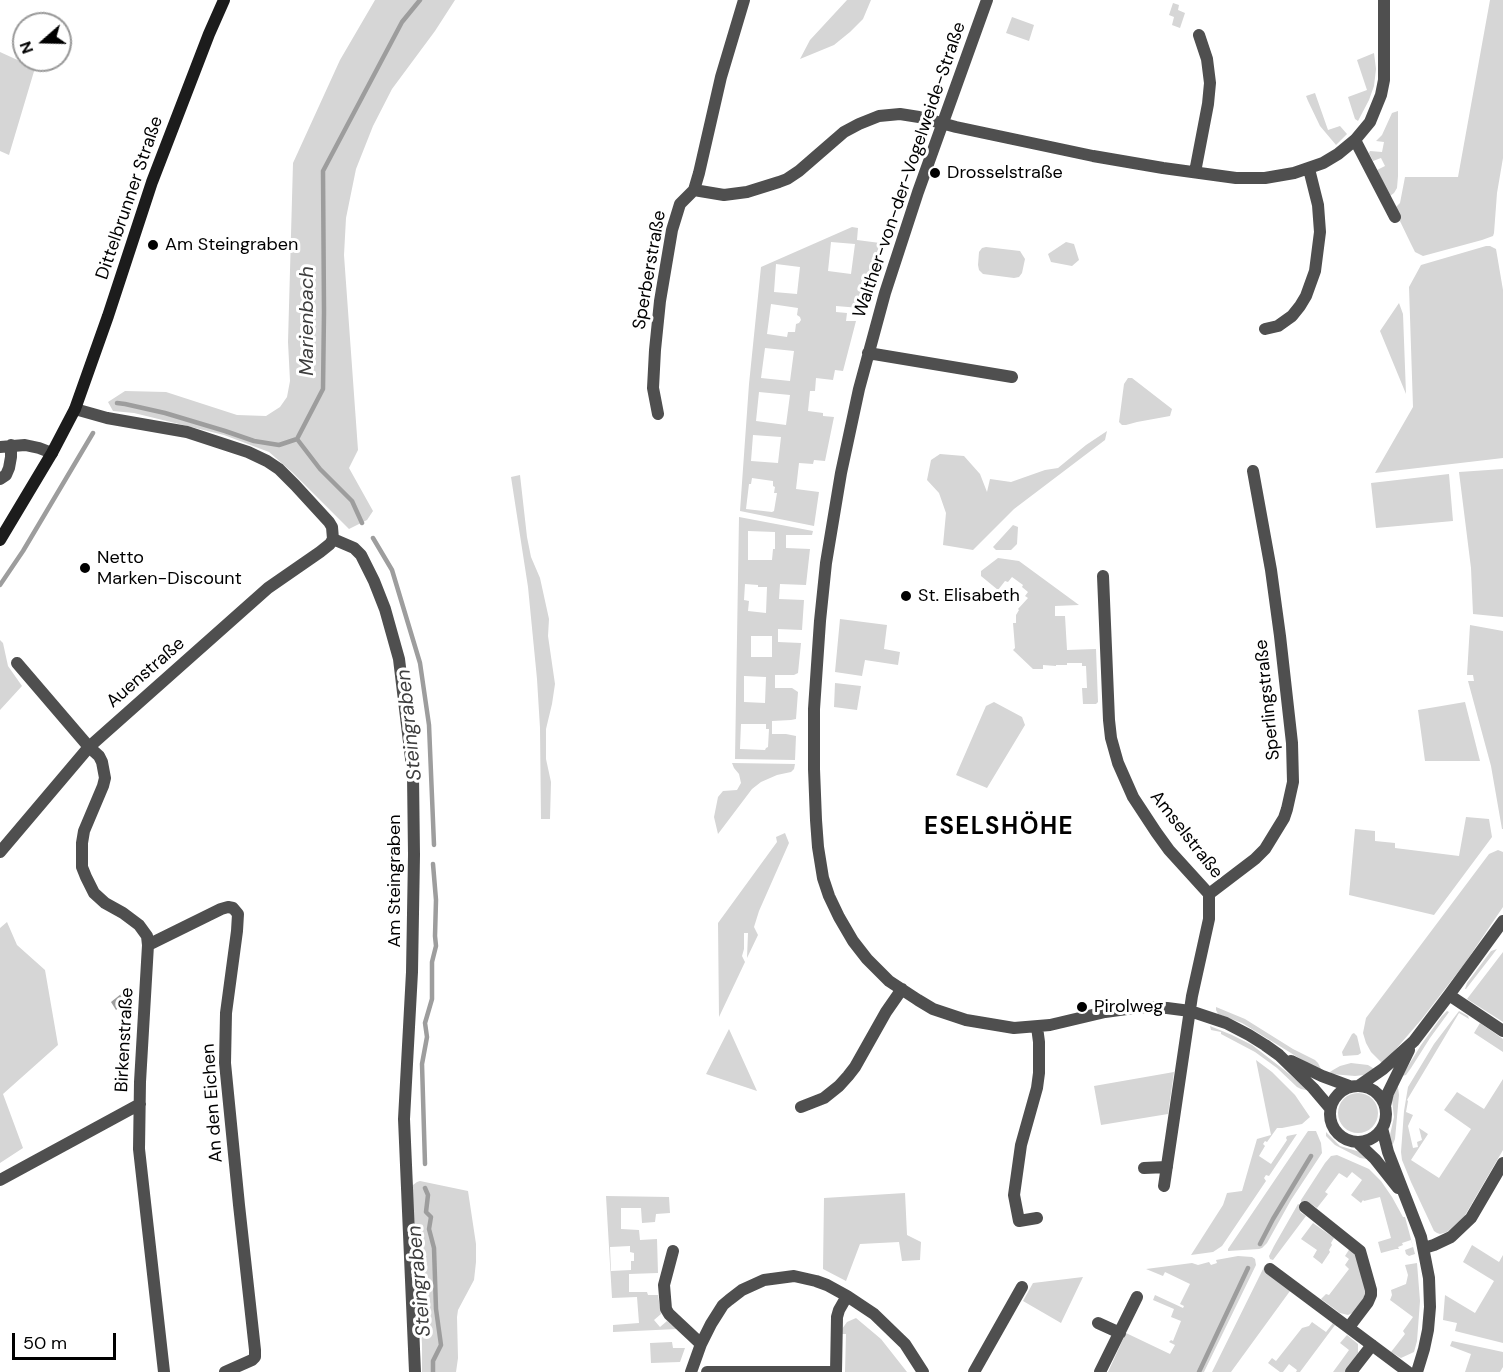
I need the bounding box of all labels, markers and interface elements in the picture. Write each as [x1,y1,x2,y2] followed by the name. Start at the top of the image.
[12,12,72,72] north arrow
[849,19,971,321] street label: Walther-von-der-Vogelweide-Straße
[15,39,38,57] text: N
[92,114,168,282] street label: Dittelbrunner Straße
[947,162,1063,184] place label: Drosselstraße
[928,166,942,180] marker: Drosselstraße
[629,209,671,331] street label: Sperberstraße
[165,234,298,256] place label: Am Steingraben
[146,238,160,252] marker: Am Steingraben
[296,266,320,376] water label: Marienbach
[97,547,242,590] place label: Netto Marken-Discount
[78,561,92,575] marker: Netto Marken-Discount
[918,585,1020,607] place label: St. Elisabeth
[899,589,913,603] marker: St. Elisabeth
[102,633,190,713] street label: Auenstraße
[1251,639,1285,761] street label: Sperlingstraße
[392,668,428,782] water label: Steingraben
[1145,787,1227,883] street label: Amselstraße
[384,814,406,948] street label: Am Steingraben
[924,814,1074,842] district label: ESELSHÖHE
[111,987,139,1093] street label: Birkenstraße
[1094,996,1163,1018] place label: Pirolweg
[1075,1000,1089,1014] marker: Pirolweg
[198,1043,228,1163] street label: An den Eichen
[403,1224,437,1338] water label: Steingraben
[15,1321,118,1359] scale bar
[23,1331,67,1355] text: 50 m

